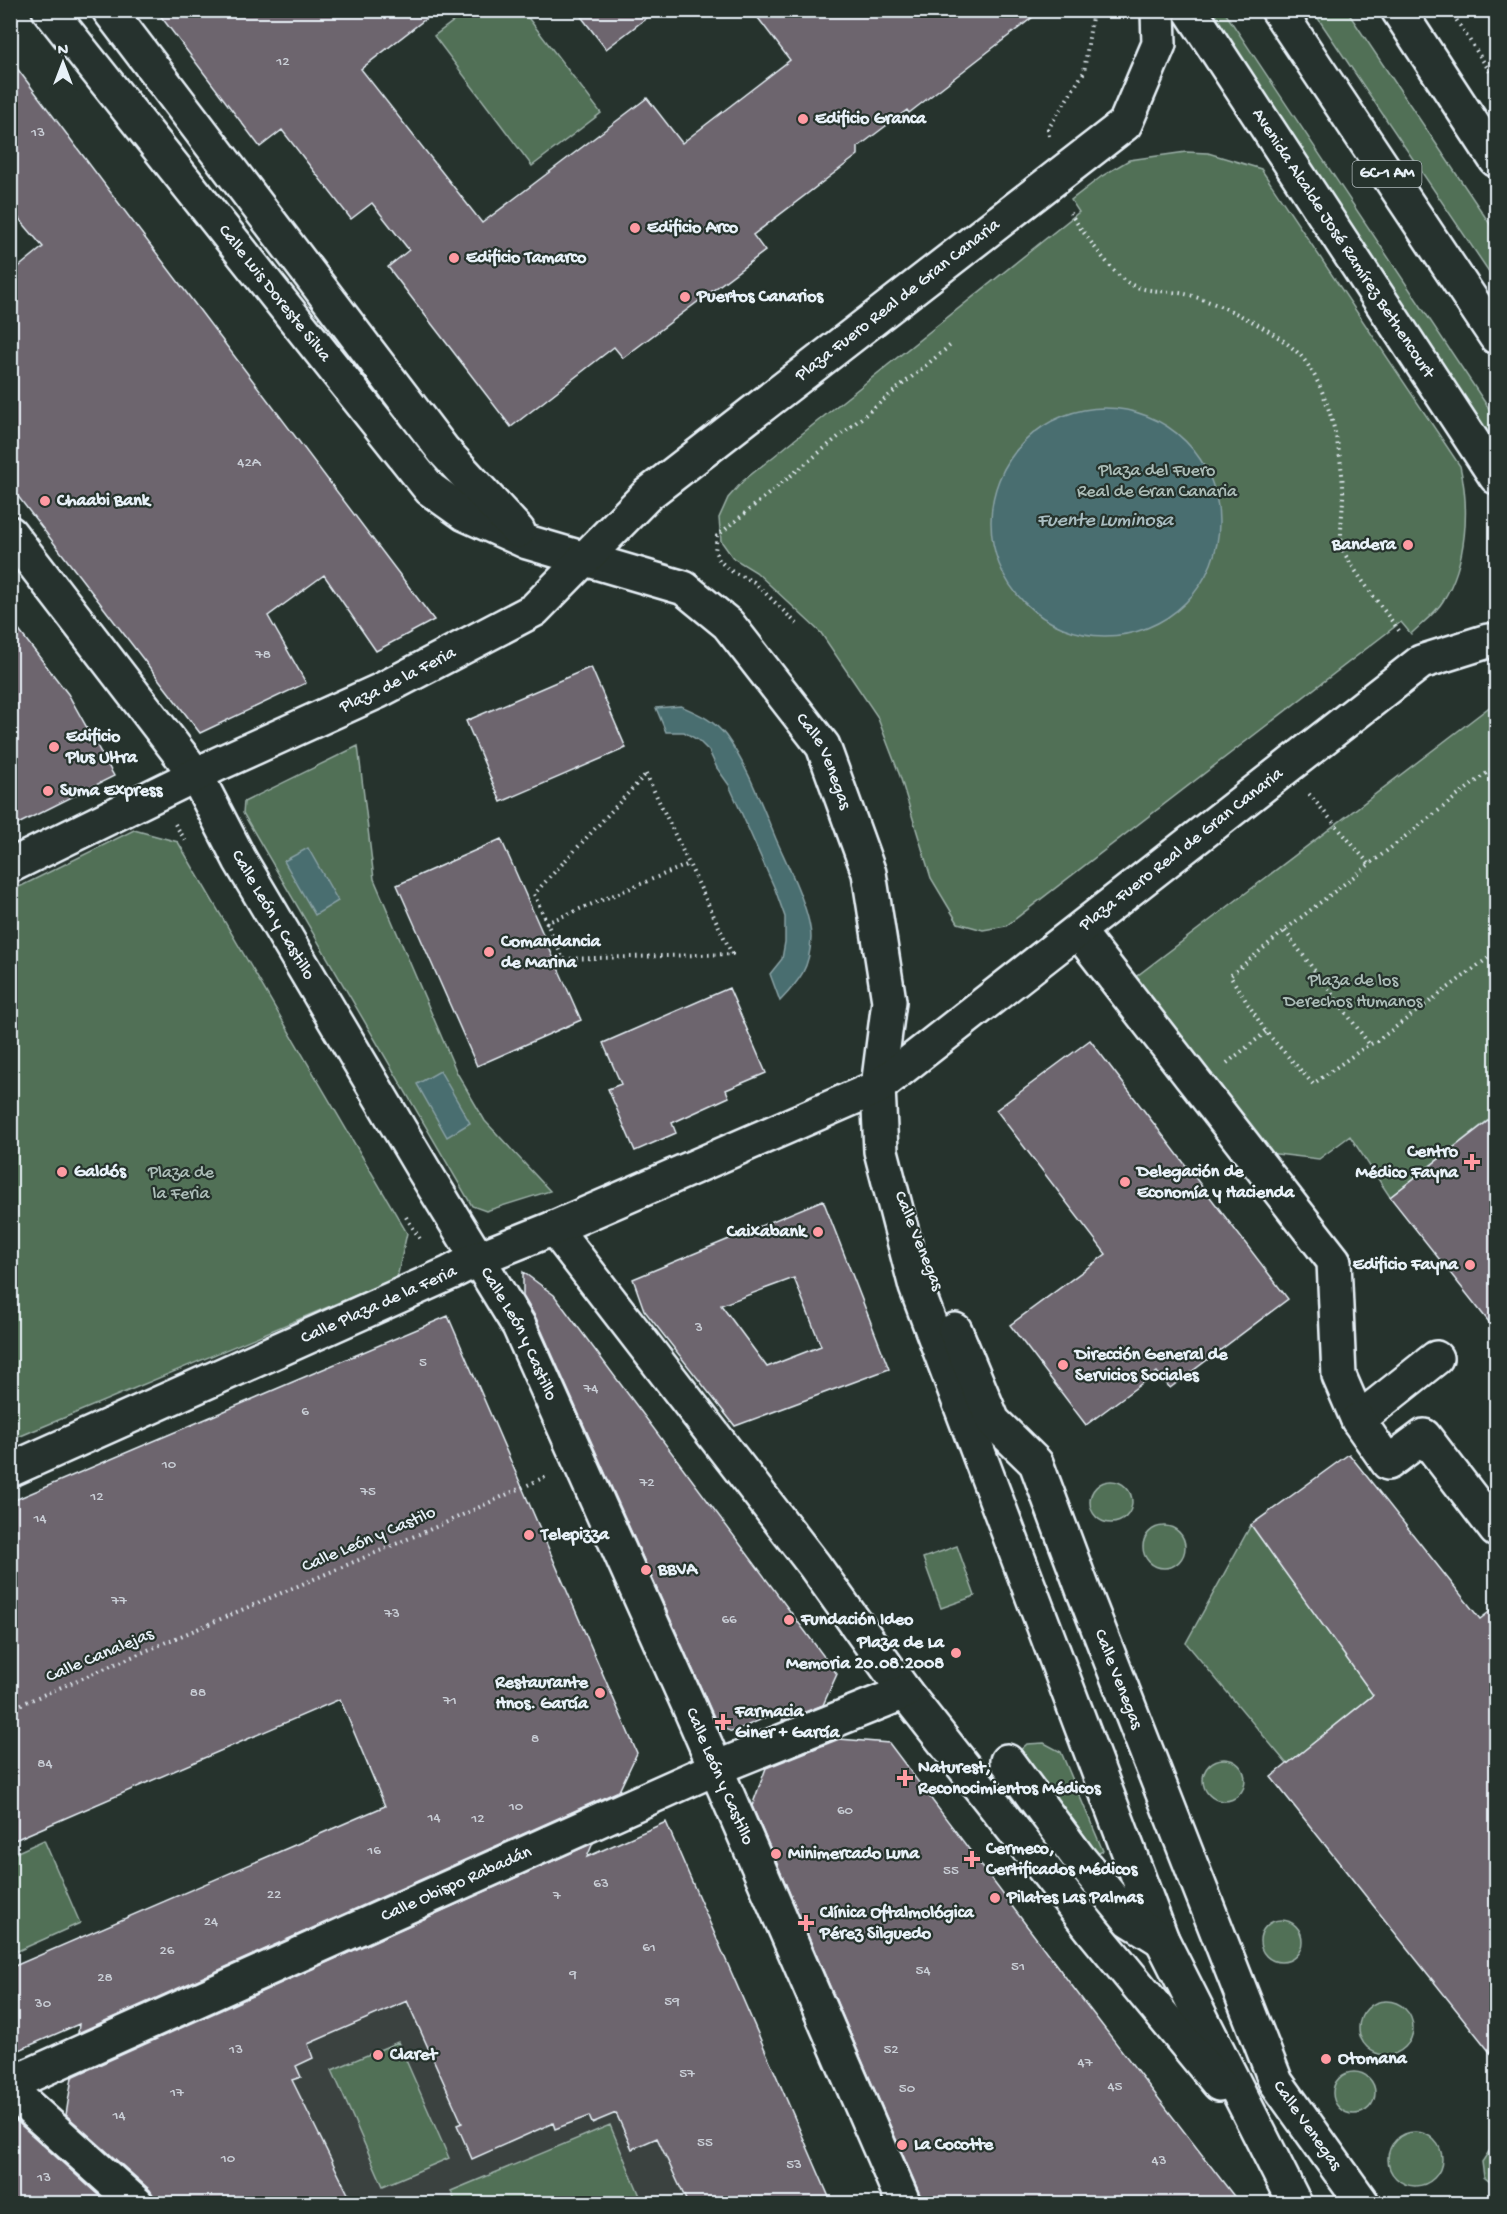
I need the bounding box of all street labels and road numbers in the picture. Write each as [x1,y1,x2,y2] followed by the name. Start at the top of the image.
[1247,105,1440,384] street label: Avenida Alcalde José Ramírez Bethencourt
[1352,161,1422,187] road number: GC-1 AM
[790,214,1005,387] street label: Plaza Fuero Real de Gran Canaria
[213,220,336,367] street label: Calle Luis Doreste Silva
[335,642,460,718] street label: Plaza de la Feria
[791,709,856,813] street label: Calle Venegas
[1074,763,1288,937] street label: Plaza Fuero Real de Gran Canaria
[226,847,319,984] street label: Calle León y Castillo
[889,1188,948,1295] street label: Calle Venegas
[298,1260,461,1349] street label: Calle Plaza de la Feria
[475,1264,561,1404] street label: Calle León y Castillo
[299,1502,439,1578] street label: Calle León y Castilo
[43,1623,158,1688] street label: Calle Canalejas
[1089,1626,1148,1733] street label: Calle Venegas
[680,1705,758,1848] street label: Calle León y Castillo
[378,1841,535,1927] street label: Calle Obispo Rabadán
[1268,2076,1347,2176] street label: Calle Venegas

